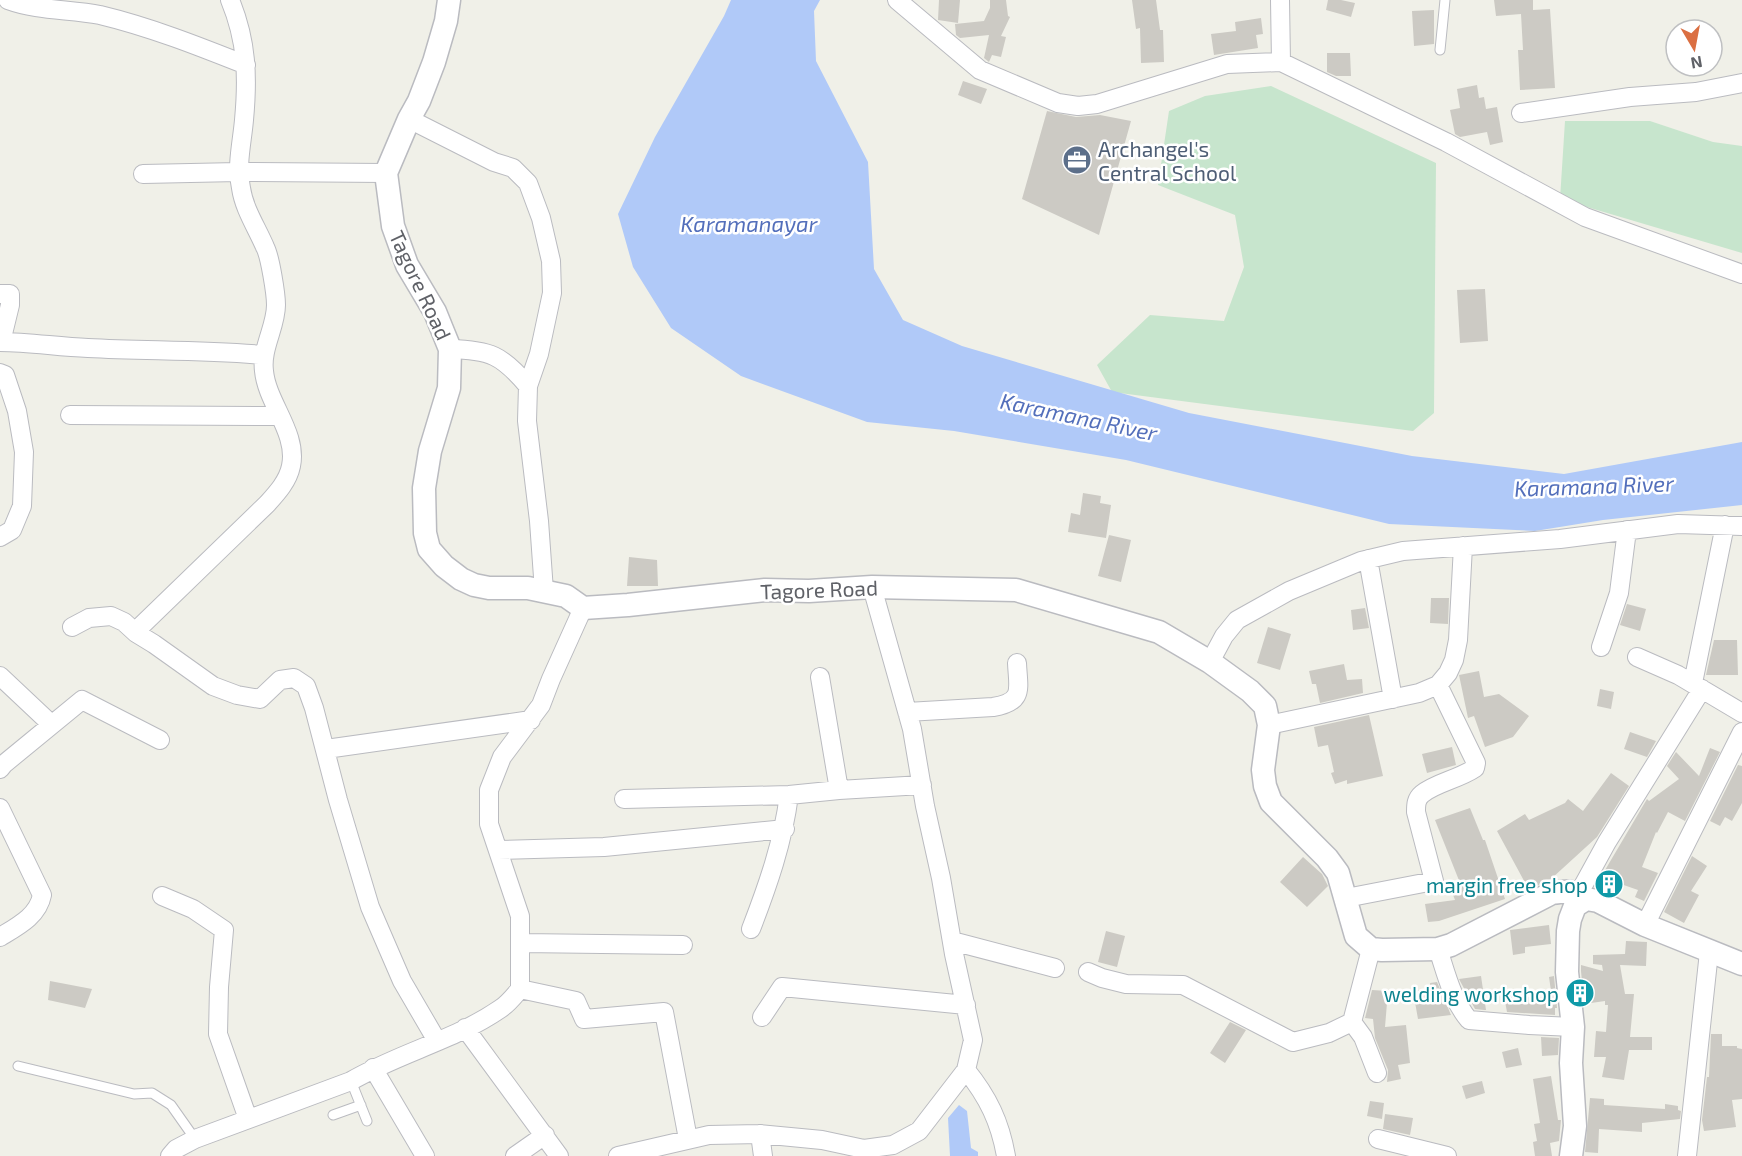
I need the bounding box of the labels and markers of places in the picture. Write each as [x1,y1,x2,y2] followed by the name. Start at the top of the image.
[1098,136,1237,185] place label: Archangel's Central School
[1061,144,1093,176] office icon: Archangel's Central School
[1593,868,1625,900] building icon: margin free shop
[1426,872,1588,897] place label: margin free shop
[1564,977,1596,1009] building icon: welding workshop
[1384,981,1559,1006] place label: welding workshop

